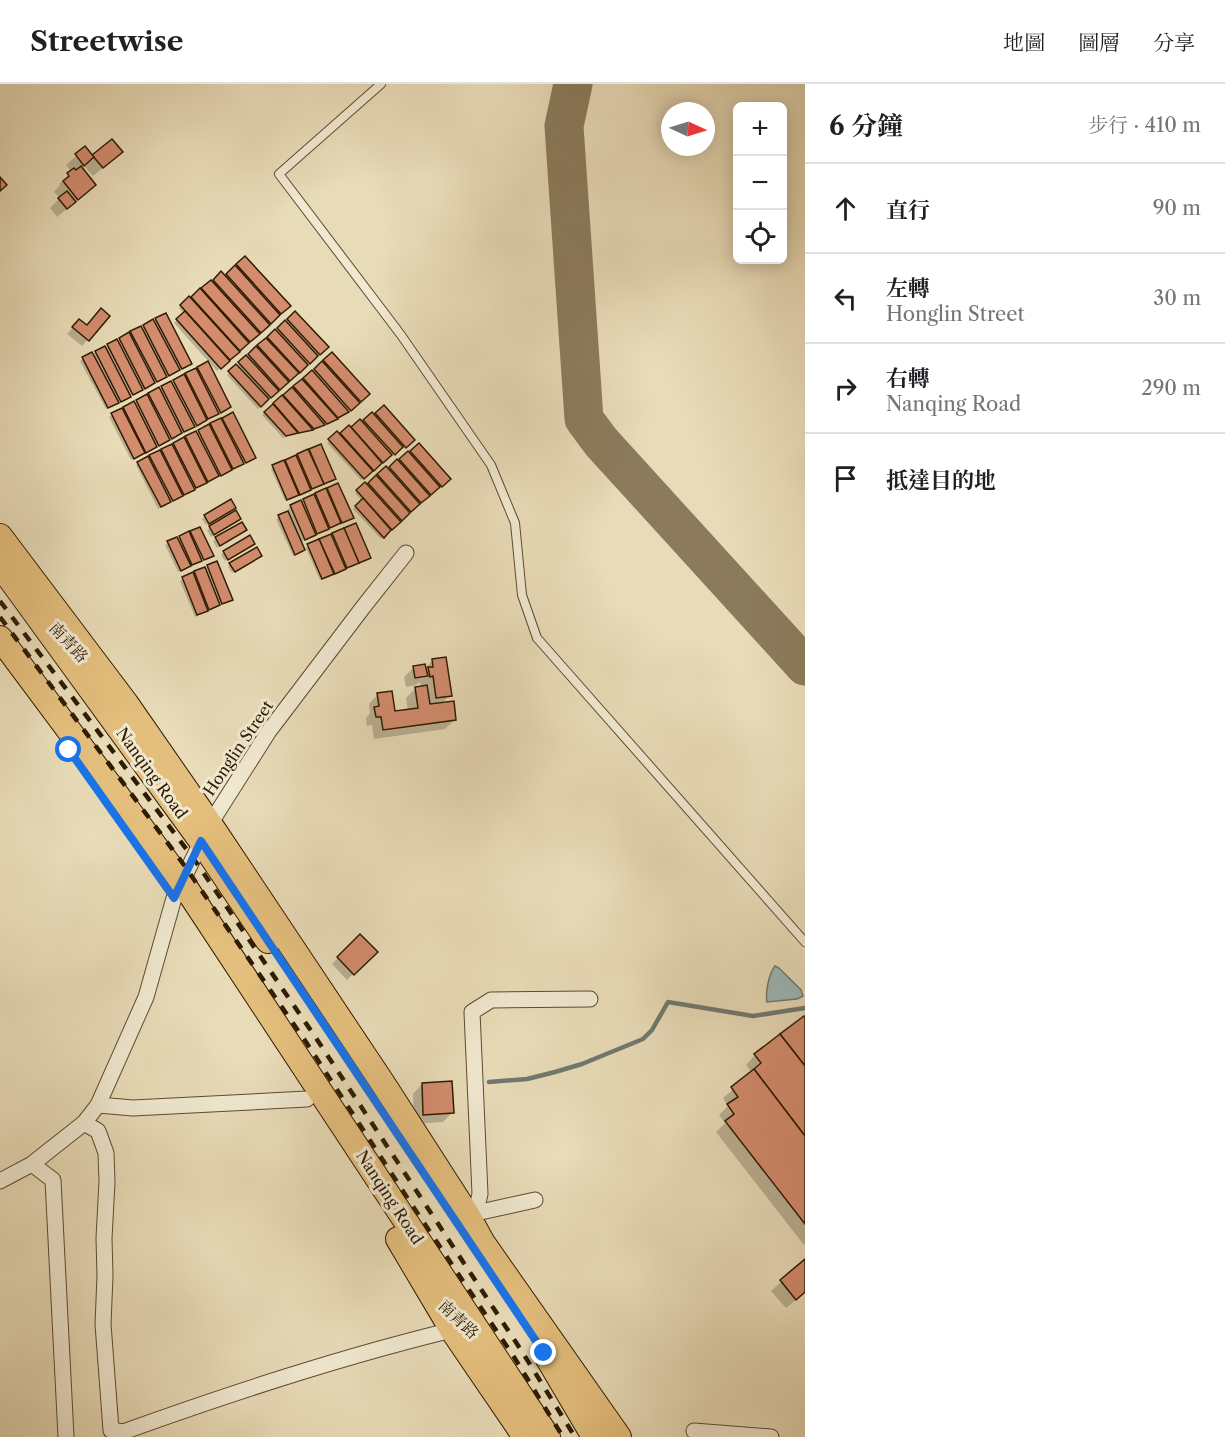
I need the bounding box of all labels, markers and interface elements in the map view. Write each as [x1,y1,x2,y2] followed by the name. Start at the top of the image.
[30,24,184,58] text: Streetwise
[1003,30,1045,55] text: 地圖
[1078,30,1120,55] text: 圖層
[1153,30,1195,55] text: 分享
[661,102,715,156] north arrow
[733,102,787,264] map controls
[733,102,787,156] button: +
[829,110,903,142] text: 6 分鐘
[1088,113,1201,137] text: 步行 · 410 m
[733,156,787,210] button: −
[829,192,862,225] icon: ahead
[1153,196,1201,220] text: 90 m
[886,197,930,224] text: 直行
[733,210,787,264] button: locate
[886,275,930,302] text: 左轉
[829,282,862,315] icon: left
[1153,286,1201,310] text: 30 m
[886,302,1025,326] text: Honglin Street
[886,365,930,392] text: 右轉
[829,372,862,405] icon: right
[1141,376,1201,400] text: 290 m
[886,392,1021,416] text: Nanqing Road
[829,462,862,495] icon: arrive
[886,467,996,494] text: 抵達目的地
[45,618,93,666] street label: 南青路
[199,696,277,800] street label: Honglin Street
[112,723,192,823] street label: Nanqing Road
[55,736,81,762] route start
[352,1146,428,1248] street label: Nanqing Road
[435,1295,483,1343] street label: 南青路
[530,1339,556,1365] route end

